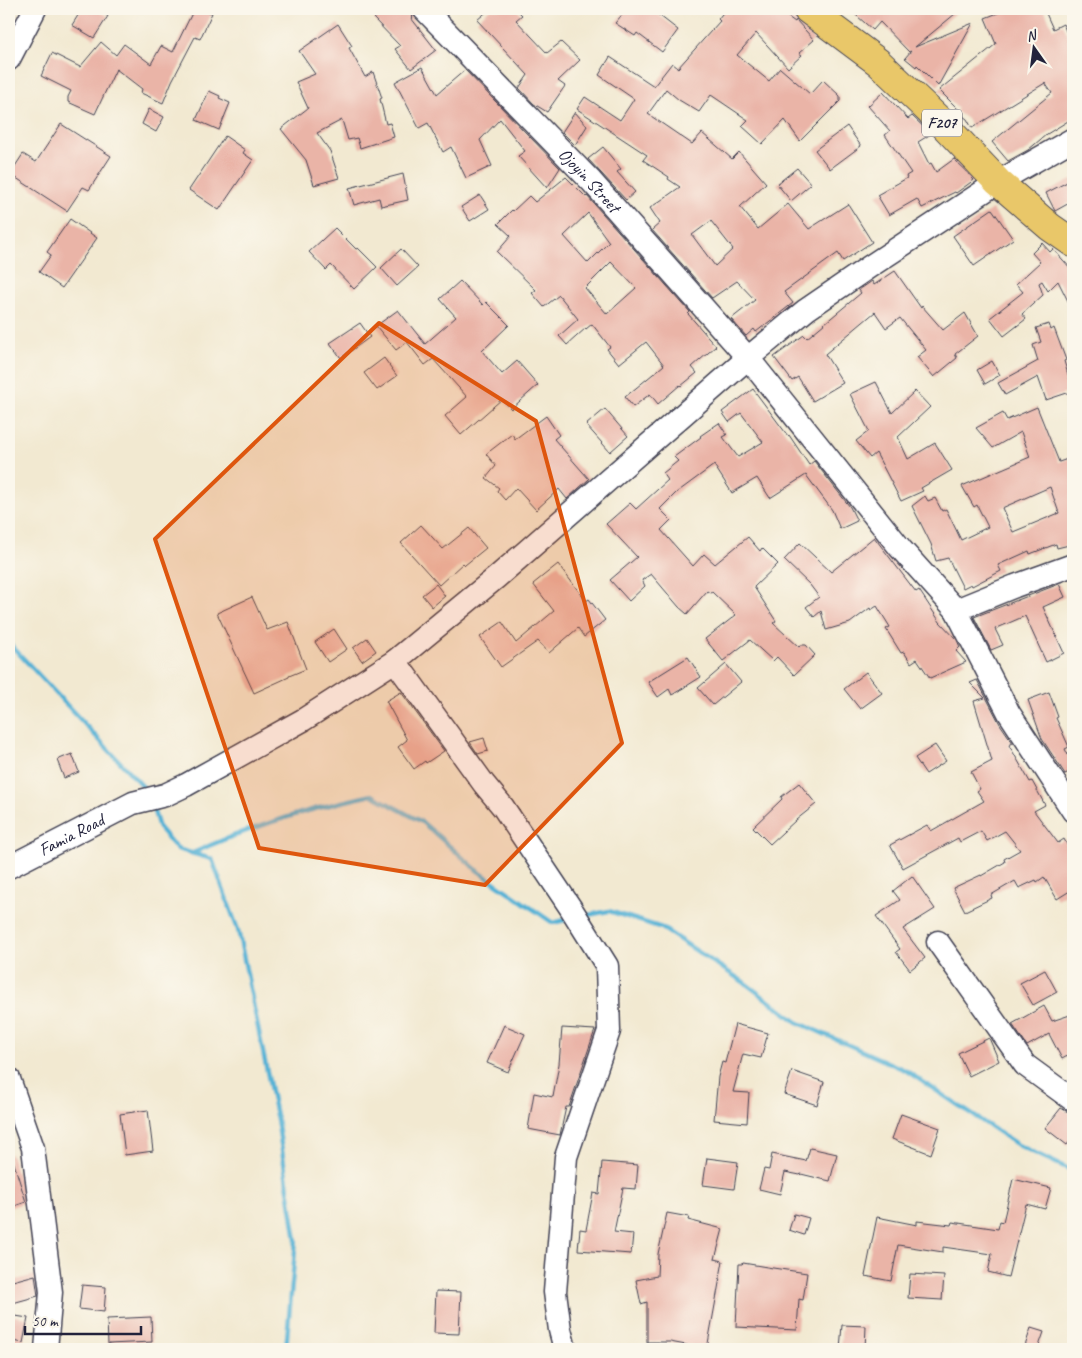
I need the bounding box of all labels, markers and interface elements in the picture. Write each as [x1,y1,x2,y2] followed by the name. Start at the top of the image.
[1010,22,1060,72] north arrow
[1025,26,1039,45] text: N
[922,110,962,136] road number: F207
[554,143,627,219] street label: Ojoyin Street
[35,808,110,861] street label: Famia Road
[25,1303,141,1335] scale bar
[32,1312,59,1331] text: 50 m

